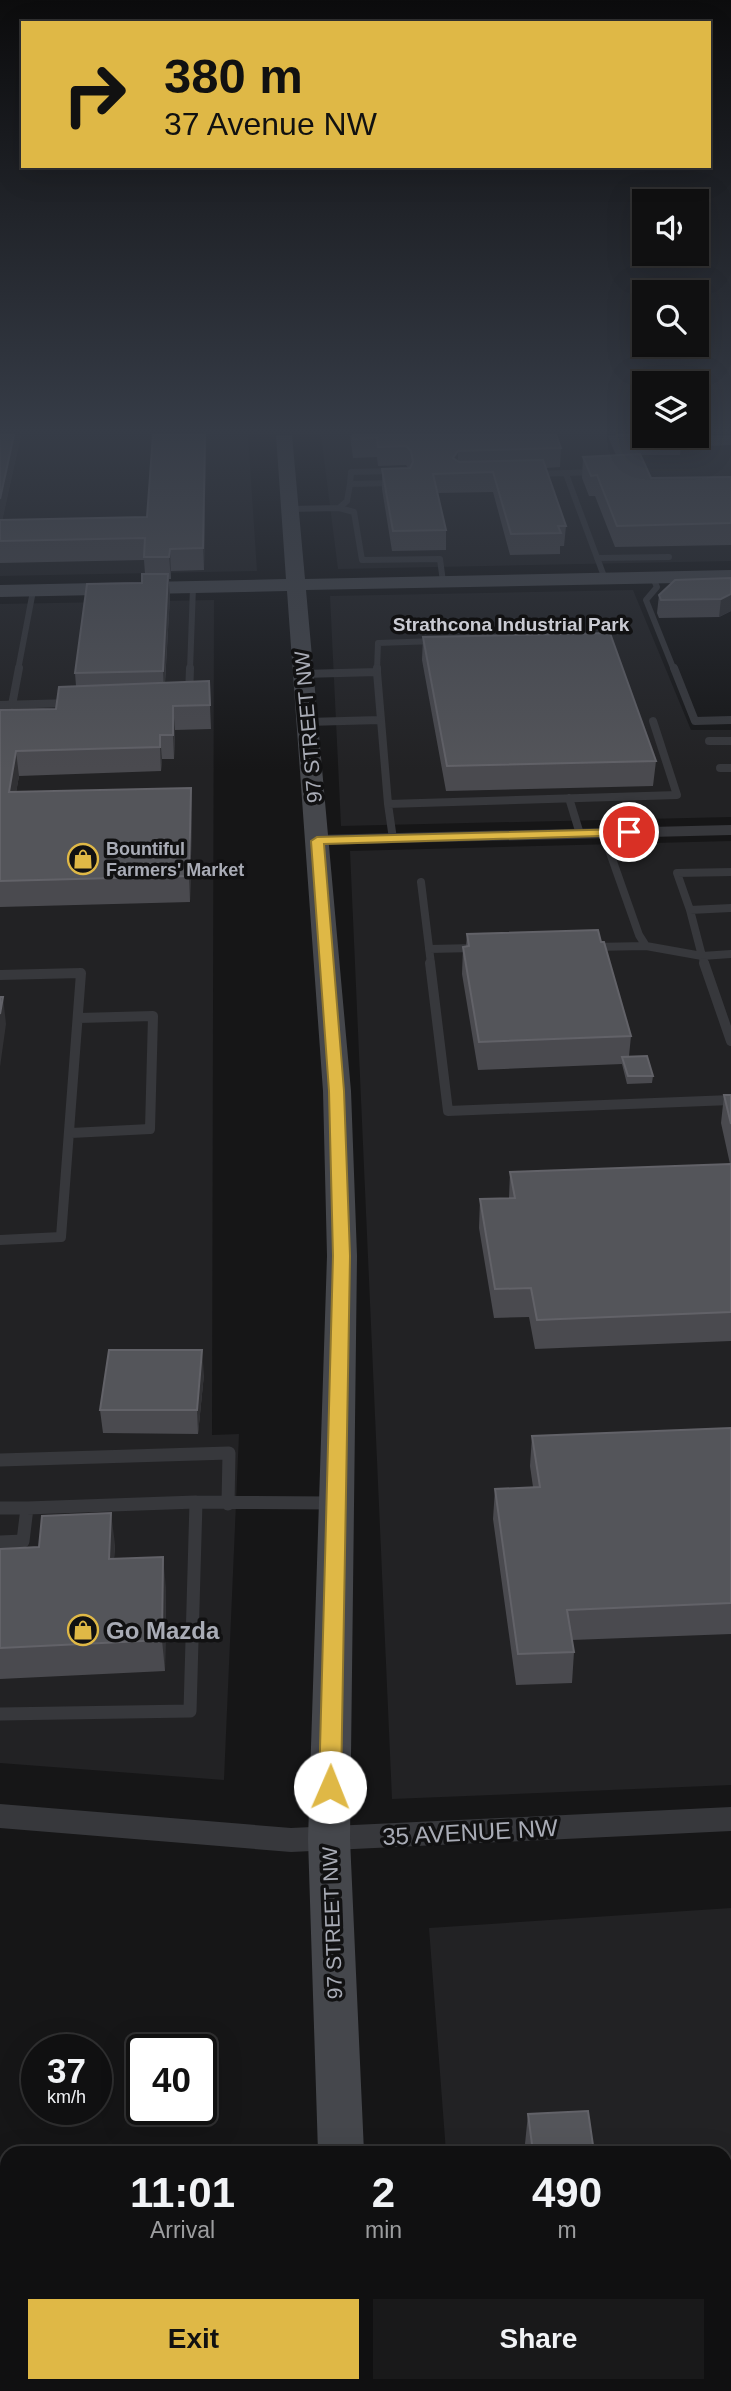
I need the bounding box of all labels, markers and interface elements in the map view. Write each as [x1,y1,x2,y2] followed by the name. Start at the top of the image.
[49,49,140,140] icon: right
[164,49,303,103] text: 380 m
[164,106,377,142] text: 37 Avenue NW
[632,189,709,448] map controls
[632,189,709,266] button: sound
[632,280,709,357] button: search
[632,371,709,448] button: layers
[393,614,630,635] district label: Strathcona Industrial Park
[290,650,326,804] street label: 97 STREET NW
[599,802,659,862] pin
[610,813,648,851] icon: arrive
[106,839,244,880] place label: Bountiful Farmers' Market
[66,842,100,876] shop icon: Bountiful Farmers' Market
[66,1613,100,1647] shop icon: Go Mazda
[106,1617,220,1644] place label: Go Mazda
[293,1750,367,1824] position arrow
[382,1814,559,1850] street label: 35 AVENUE NW
[318,1846,346,2000] street label: 97 STREET NW
[126,2034,217,2125] speed limit sign: 40
[47,2051,86,2090] text: 37
[47,2087,86,2107] text: km/h
[130,2169,235,2216] text: 11:01
[372,2169,395,2216] text: 2
[532,2169,602,2216] text: 490
[150,2217,215,2243] text: Arrival
[365,2217,402,2243] text: min
[557,2217,577,2243] text: m
[28,2299,359,2379] button: Exit
[373,2299,704,2379] button: Share

